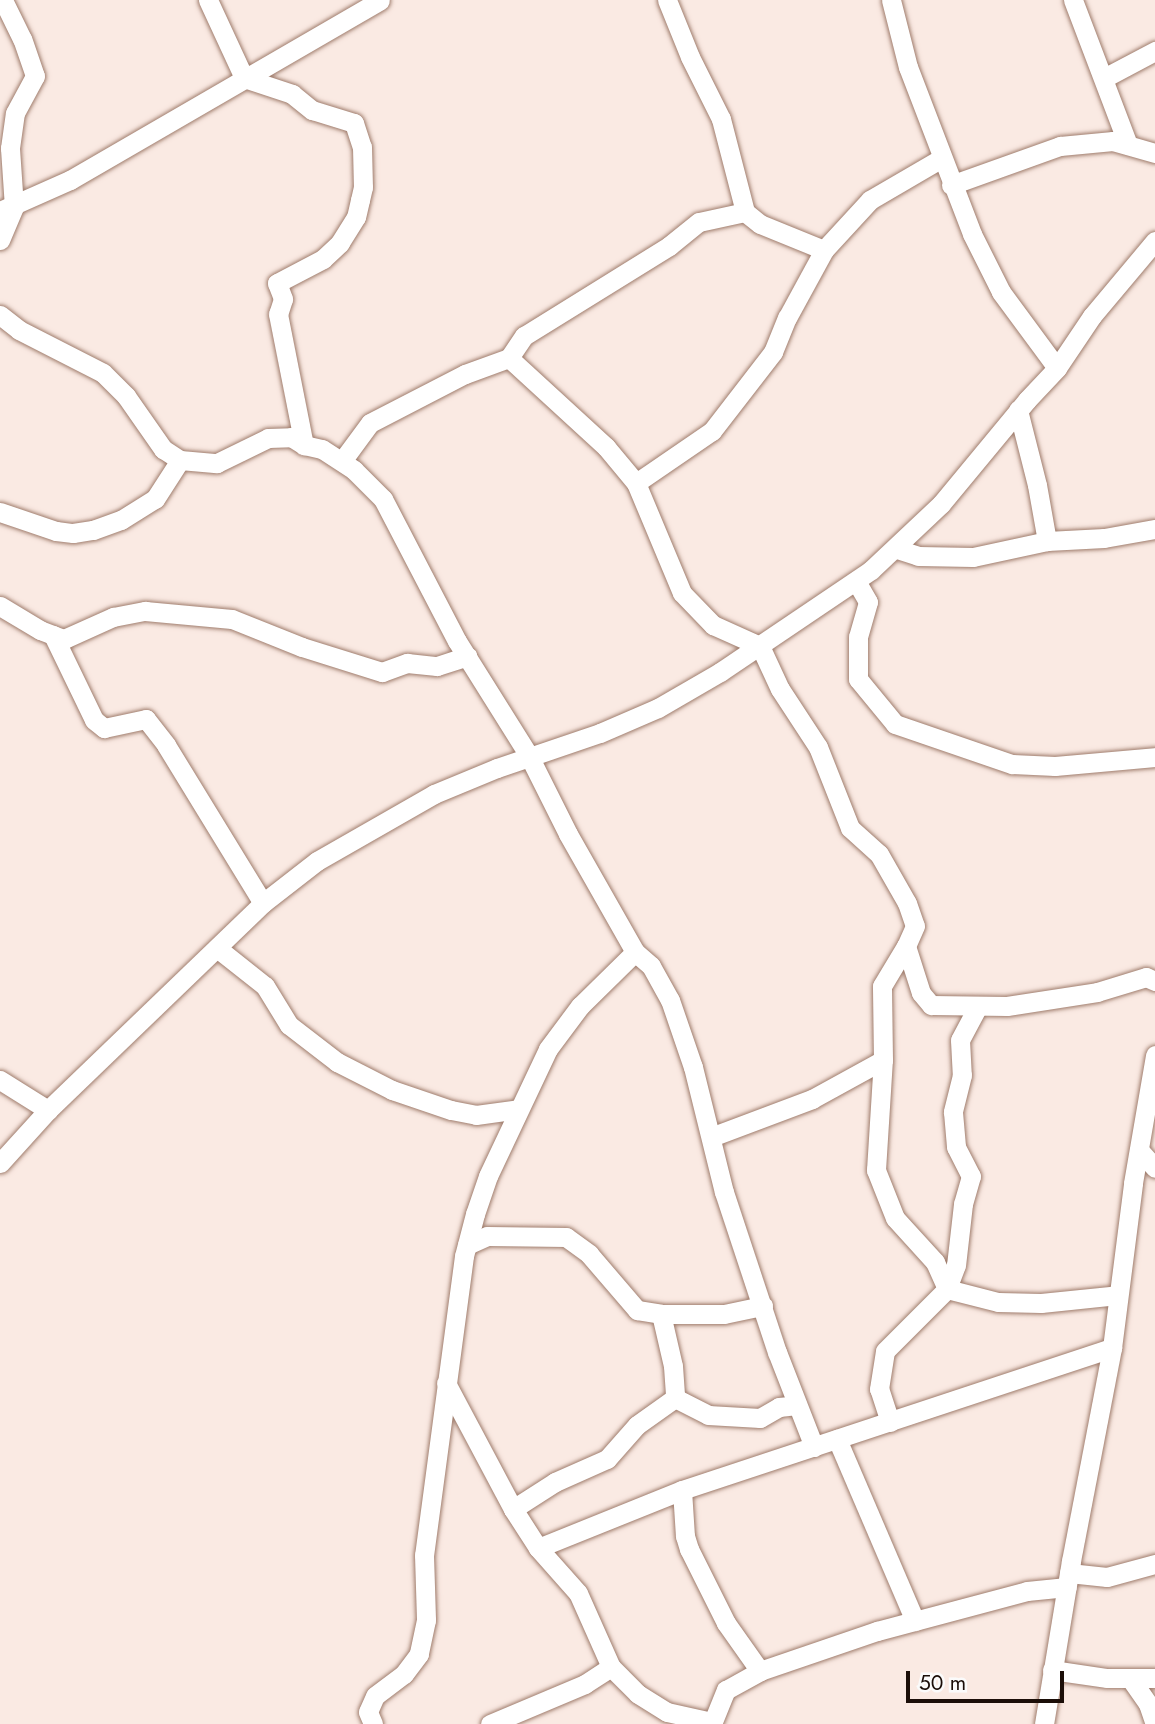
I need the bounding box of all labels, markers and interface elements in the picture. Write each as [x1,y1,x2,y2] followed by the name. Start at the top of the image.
[910,1658,1068,1702] scale bar
[919,1668,966,1698] text: 50 m

